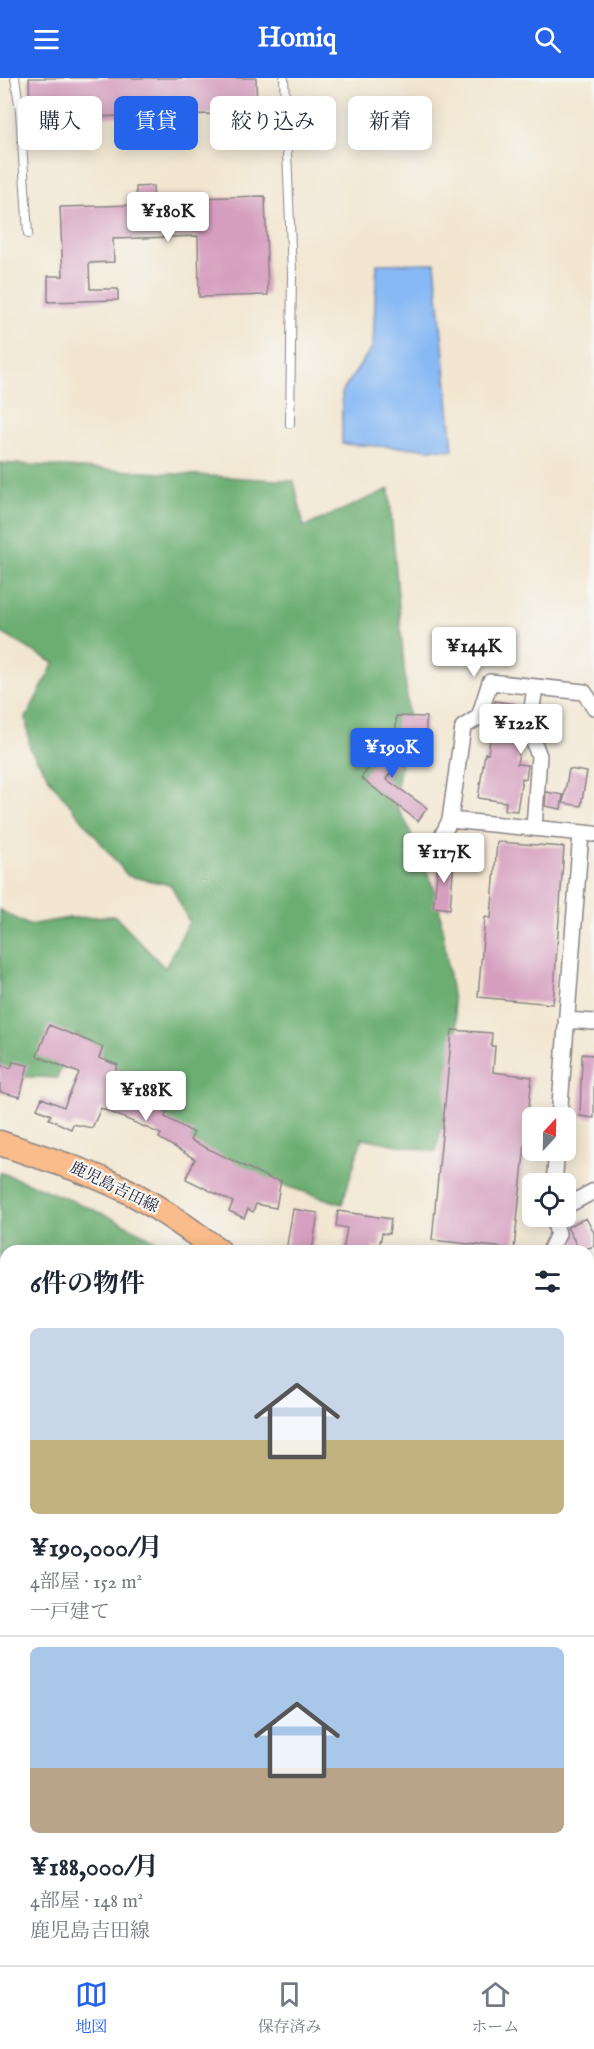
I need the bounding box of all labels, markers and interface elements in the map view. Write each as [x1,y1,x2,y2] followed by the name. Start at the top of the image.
[258,22,336,56] text: Homiq
[30,23,63,56] icon: menu
[531,23,564,56] icon: search
[18,96,102,150] chip: 購入
[114,96,198,150] chip: 賃貸
[210,96,336,150] chip: 絞り込み
[348,96,432,150] chip: 新着
[126,192,210,243] pin: ¥180K
[141,199,195,224] text: ¥180K
[432,627,516,678] pin: ¥144K
[446,634,502,659] text: ¥144K
[479,704,563,755] pin: ¥122K
[493,711,549,736] text: ¥122K
[350,728,434,779] pin: ¥190K
[364,735,420,760] text: ¥190K
[402,833,486,884] pin: ¥117K
[417,840,471,865] text: ¥117K
[104,1071,188,1122] pin: ¥188K
[120,1078,172,1103] text: ¥188K
[522,1107,576,1161] north arrow
[522,1107,576,1227] map controls
[66,1158,162,1218] street label: 鹿児島吉田線
[522,1173,576,1227] button: locate
[531,1265,564,1298] icon: filters
[30,1268,145,1301] text: 6件の物件
[243,1367,351,1475] icon: home
[30,1532,163,1565] text: ¥190,000/月
[30,1570,142,1595] text: 4部屋 · 152 m²
[30,1600,110,1625] text: 一戸建て
[243,1686,351,1794] icon: home
[30,1851,159,1884] text: ¥188,000/月
[30,1889,143,1914] text: 4部屋 · 148 m²
[30,1919,150,1944] text: 鹿児島吉田線
[75,1978,108,2038] tab: 地図
[257,1978,322,2038] tab: 保存済み
[471,1978,519,2038] tab: ホーム

